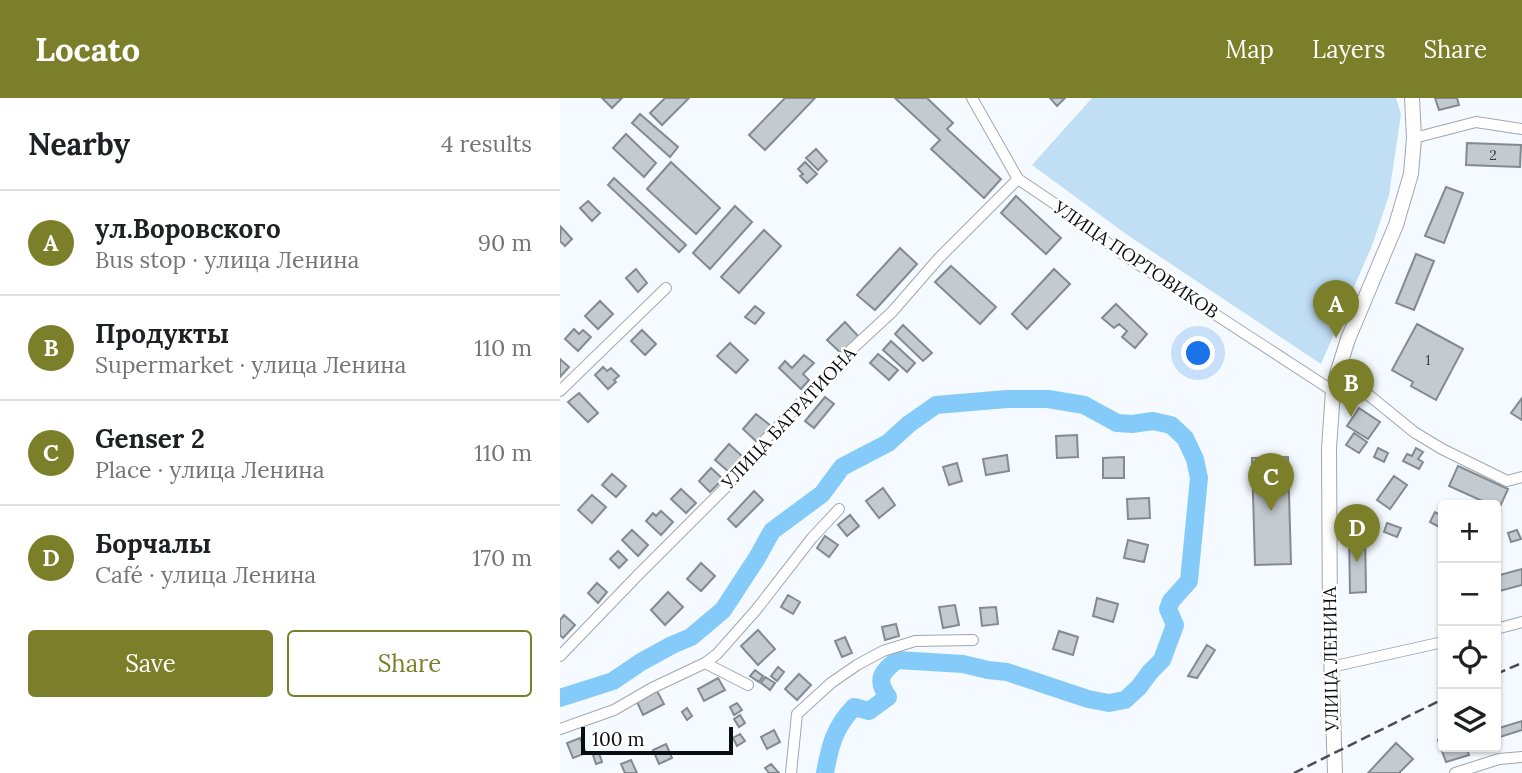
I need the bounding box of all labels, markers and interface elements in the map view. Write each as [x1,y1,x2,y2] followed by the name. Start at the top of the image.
[35,28,140,70] text: Locato
[1225,34,1274,65] text: Map
[1312,34,1385,65] text: Layers
[1423,34,1487,65] text: Share
[28,125,130,163] text: Nearby
[441,129,532,158] text: 4 results
[1489,146,1497,164] house number: 2
[1049,195,1223,323] street label: УЛИЦА ПОРТОВИКОВ
[95,212,281,245] text: ул.Воровского
[43,228,59,257] text: A
[478,228,532,257] text: 90 m
[95,245,359,274] text: Bus stop · улица Ленина
[1313,280,1359,338] pin: A
[95,317,229,350] text: Продукты
[43,333,59,362] text: B
[474,333,532,362] text: 110 m
[1181,336,1215,370] your location
[716,341,861,494] street label: УЛИЦА БАГРАТИОНА
[95,350,407,379] text: Supermarket · улица Ленина
[1425,351,1431,369] house number: 1
[1328,359,1374,417] pin: B
[95,422,205,455] text: Genser 2
[43,438,59,467] text: C
[474,438,532,467] text: 110 m
[1248,453,1294,511] pin: C
[95,455,325,484] text: Place · улица Ленина
[1438,500,1501,752] map controls
[1438,500,1501,563] button: +
[1334,504,1380,562] pin: D
[95,527,211,560] text: Борчалы
[42,543,60,572] text: D
[472,543,532,572] text: 170 m
[95,560,316,589] text: Café · улица Ленина
[1438,563,1501,626] button: −
[1318,586,1343,733] street label: УЛИЦА ЛЕНИНА
[1438,626,1501,689] button: locate
[28,630,273,697] button: Save
[287,630,532,697] button: Share
[1438,689,1501,752] button: layers
[581,724,733,756] scale bar
[592,727,645,751] text: 100 m

